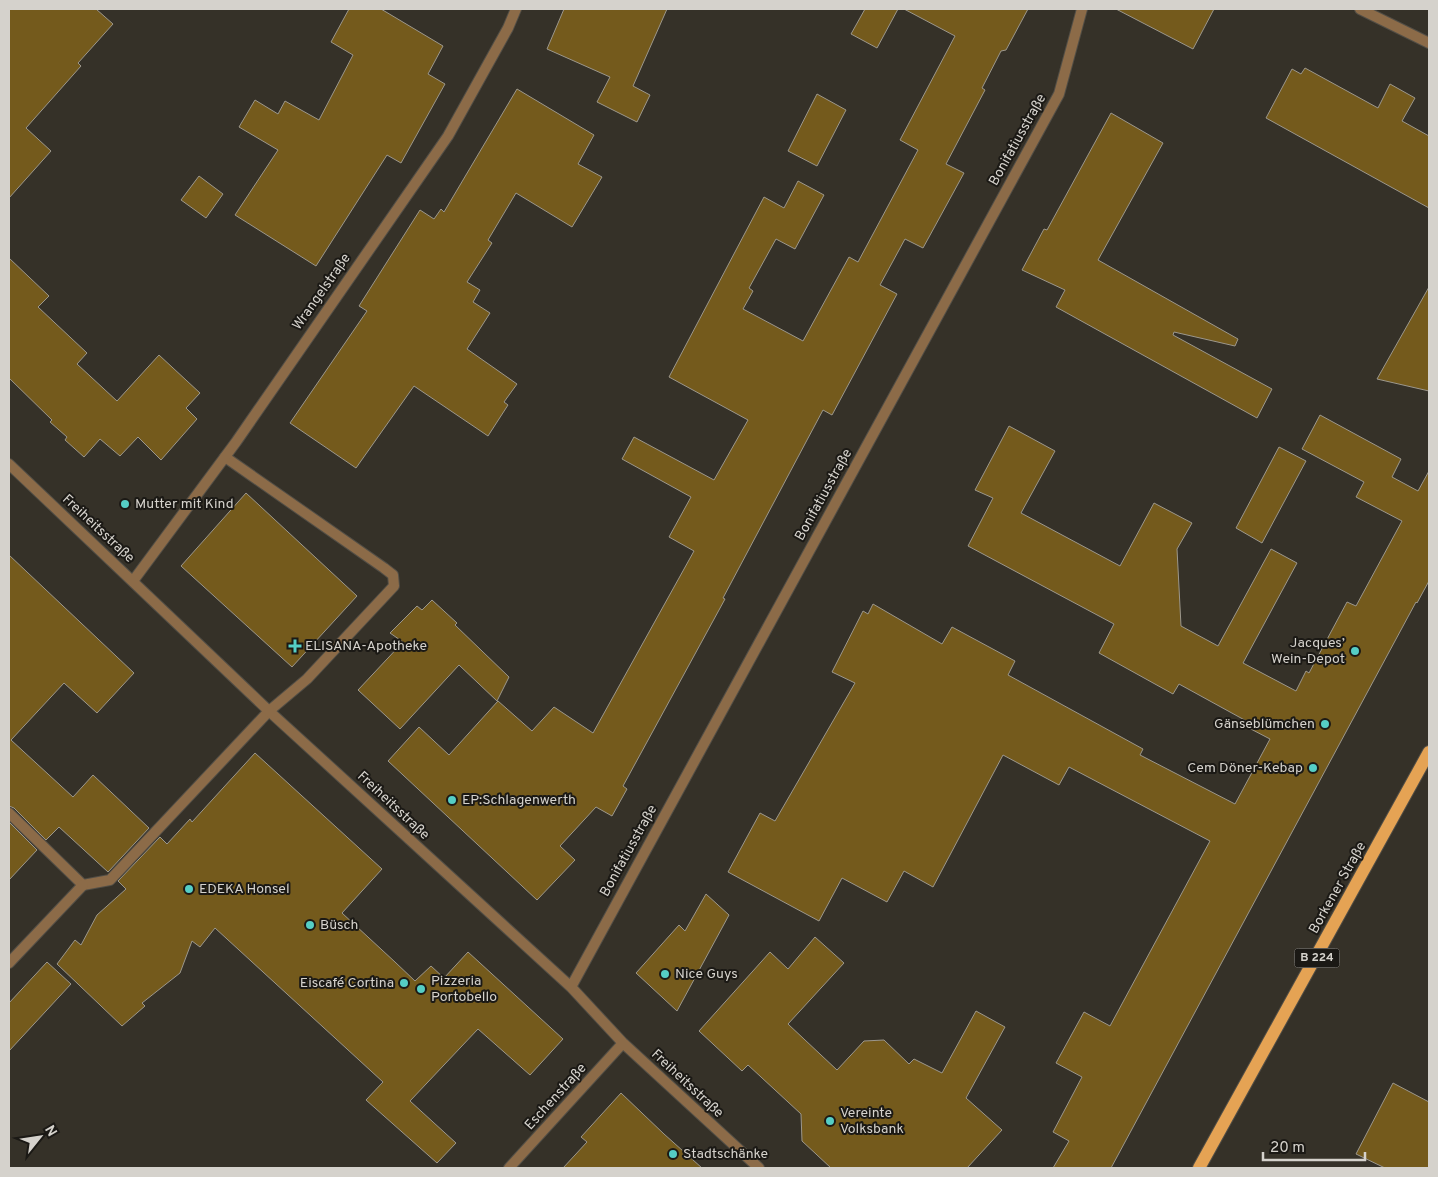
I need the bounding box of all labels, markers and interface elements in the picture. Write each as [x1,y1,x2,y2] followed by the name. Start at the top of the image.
[986,91,1050,189] street label: Bonifatiusstraße
[289,250,355,334] street label: Wrangelstraße
[792,446,856,544] street label: Bonifatiusstraße
[58,491,138,567] street label: Freiheitsstraße
[135,496,234,513] place label: Mutter mit Kind
[119,498,131,510] marker: Mutter mit Kind
[1271,635,1345,668] place label: Jacques’ Wein-Depot
[305,638,427,655] place label: ELISANA-Apotheke
[289,640,301,652] marker: ELISANA-Apotheke
[1349,645,1361,657] marker: Jacques’ Wein-Depot
[1214,716,1315,733] place label: Gänseblümchen
[1319,718,1331,730] marker: Gänseblümchen
[1187,760,1303,777] place label: Cem Döner-Kebap
[1307,762,1319,774] marker: Cem Döner-Kebap
[353,768,433,844] street label: Freiheitsstraße
[462,792,576,809] place label: EP:Schlagenwerth
[446,794,458,806] marker: EP:Schlagenwerth
[597,802,661,900] street label: Bonifatiusstraße
[1306,839,1370,937] street label: Borkener Straße
[199,881,290,898] place label: EDEKA Honsel
[183,883,195,895] marker: EDEKA Honsel
[320,917,358,934] place label: Büsch
[304,919,316,931] marker: Büsch
[1294,948,1340,968] road number: B 224
[675,966,738,983] place label: Nice Guys
[659,968,671,980] marker: Nice Guys
[431,973,497,1006] place label: Pizzeria Portobello
[300,975,394,992] place label: Eiscafé Cortina
[398,977,410,989] marker: Eiscafé Cortina
[415,983,427,995] marker: Pizzeria Portobello
[647,1046,727,1122] street label: Freiheitsstraße
[522,1060,590,1134] street label: Eschenstraße
[840,1105,904,1138] place label: Vereinte Volksbank
[15,1112,65,1162] north arrow
[824,1115,836,1127] marker: Vereinte Volksbank
[40,1123,60,1140] text: N
[1263,1130,1366,1162] scale bar
[1270,1139,1305,1158] text: 20 m
[683,1146,768,1163] place label: Stadtschänke
[667,1148,679,1160] marker: Stadtschänke

